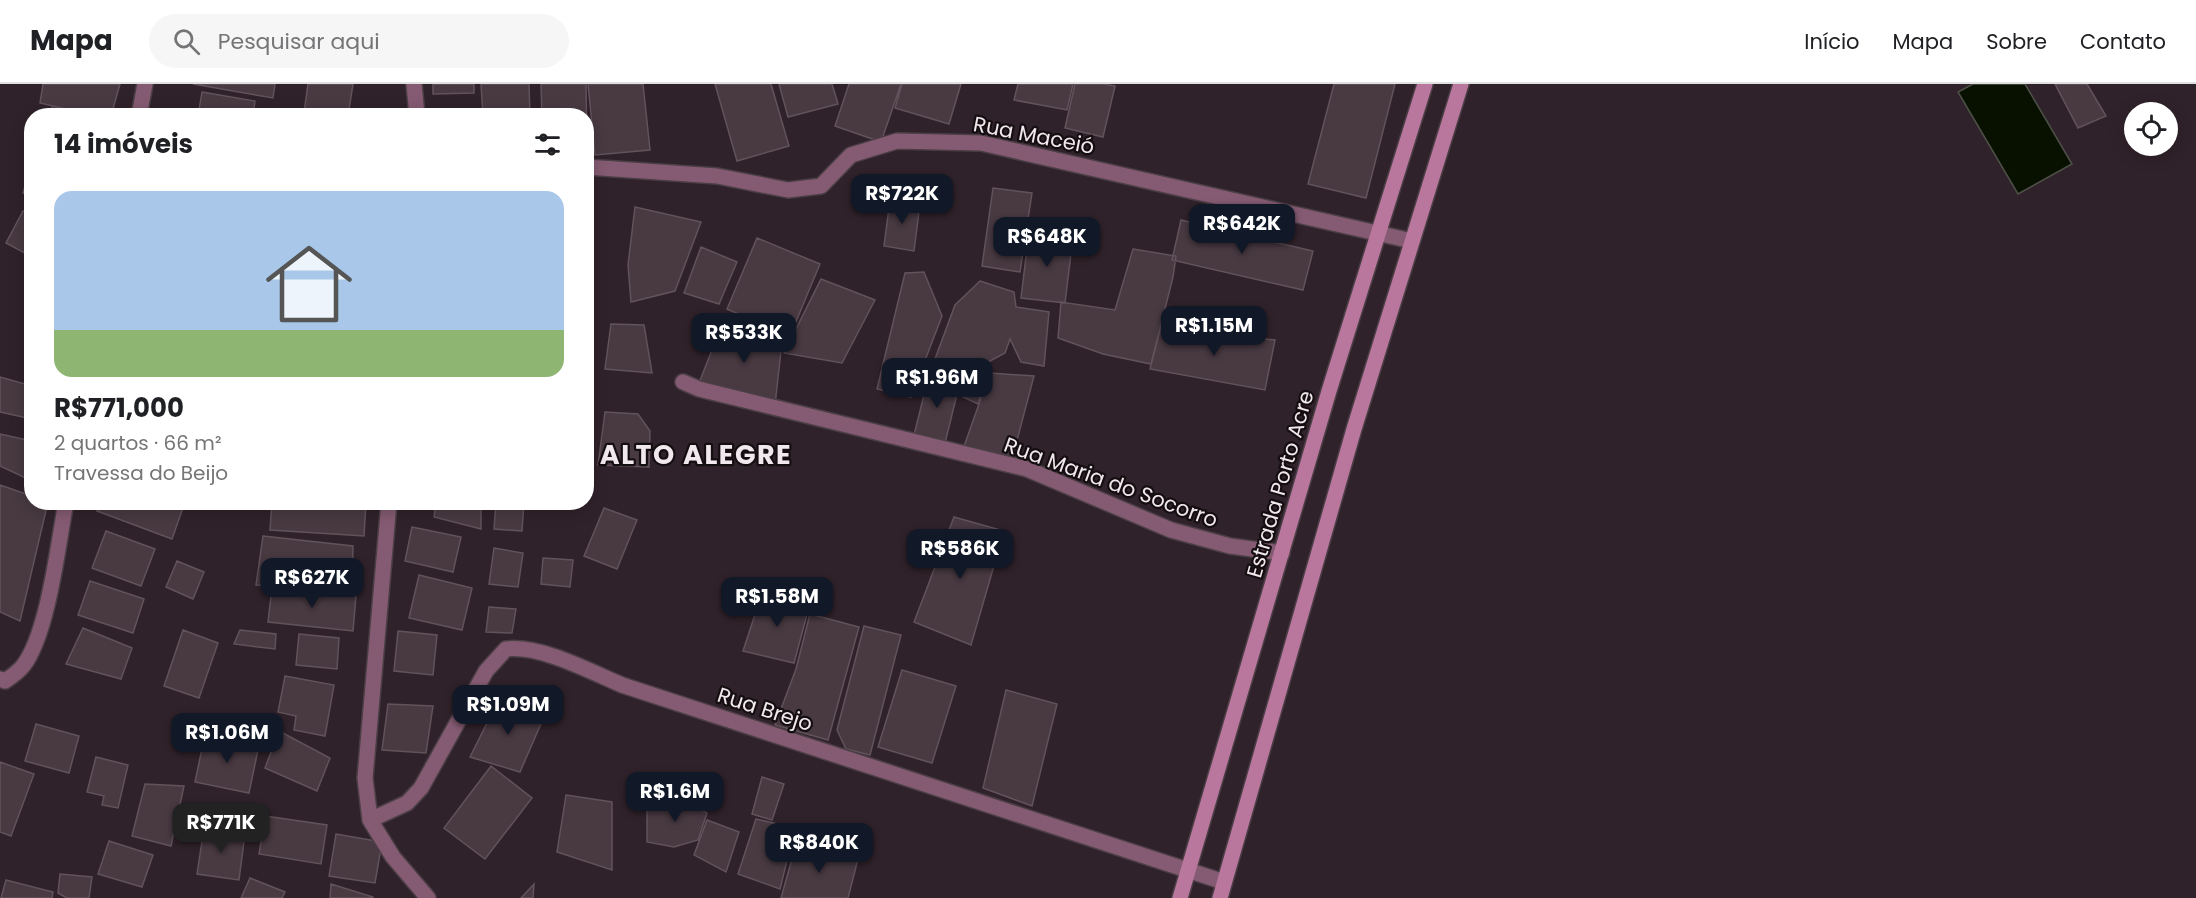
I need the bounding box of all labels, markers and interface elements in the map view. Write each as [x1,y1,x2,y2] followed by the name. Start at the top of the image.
[149,14,569,68] search box
[30,21,113,60] text: Mapa
[170,25,203,58] icon: search
[218,26,380,57] text: Pesquisar aqui
[1804,27,1859,56] text: Início
[1892,27,1953,56] text: Mapa
[1986,27,2047,56] text: Sobre
[2080,27,2166,56] text: Contato
[2124,102,2178,156] map controls
[2124,102,2178,156] button: locate
[971,109,1097,161] street label: Rua Maceió
[54,126,193,162] text: 14 imóveis
[531,128,564,161] icon: filters
[853,174,951,225] pin: R$722K
[865,179,939,207] text: R$722K
[1193,204,1291,255] pin: R$642K
[1203,209,1281,237] text: R$642K
[998,217,1096,268] pin: R$648K
[1007,222,1087,250] text: R$648K
[255,230,363,338] icon: home
[1159,306,1269,357] pin: R$1.15M
[1175,311,1253,339] text: R$1.15M
[695,313,793,364] pin: R$533K
[705,318,783,346] text: R$533K
[882,358,992,409] pin: R$1.96M
[896,363,978,391] text: R$1.96M
[1239,387,1321,581] street label: Estrada Porto Acre
[54,390,184,426] text: R$771,000
[54,429,222,457] text: 2 quartos · 66 m²
[1000,430,1222,534] street label: Rua Maria do Socorro
[600,436,792,473] district label: ALTO ALEGRE
[54,459,228,487] text: Travessa do Beijo
[911,529,1009,580] pin: R$586K
[921,534,999,562] text: R$586K
[263,558,361,609] pin: R$627K
[275,563,350,591] text: R$627K
[722,577,832,628] pin: R$1.58M
[735,582,819,610] text: R$1.58M
[714,680,816,738] street label: Rua Brejo
[453,685,563,736] pin: R$1.09M
[466,690,550,718] text: R$1.09M
[172,713,282,764] pin: R$1.06M
[185,718,269,746] text: R$1.06M
[626,772,724,823] pin: R$1.6M
[640,777,710,805] text: R$1.6M
[172,803,270,854] pin: R$771K
[186,808,256,836] text: R$771K
[770,823,868,874] pin: R$840K
[779,828,859,856] text: R$840K

